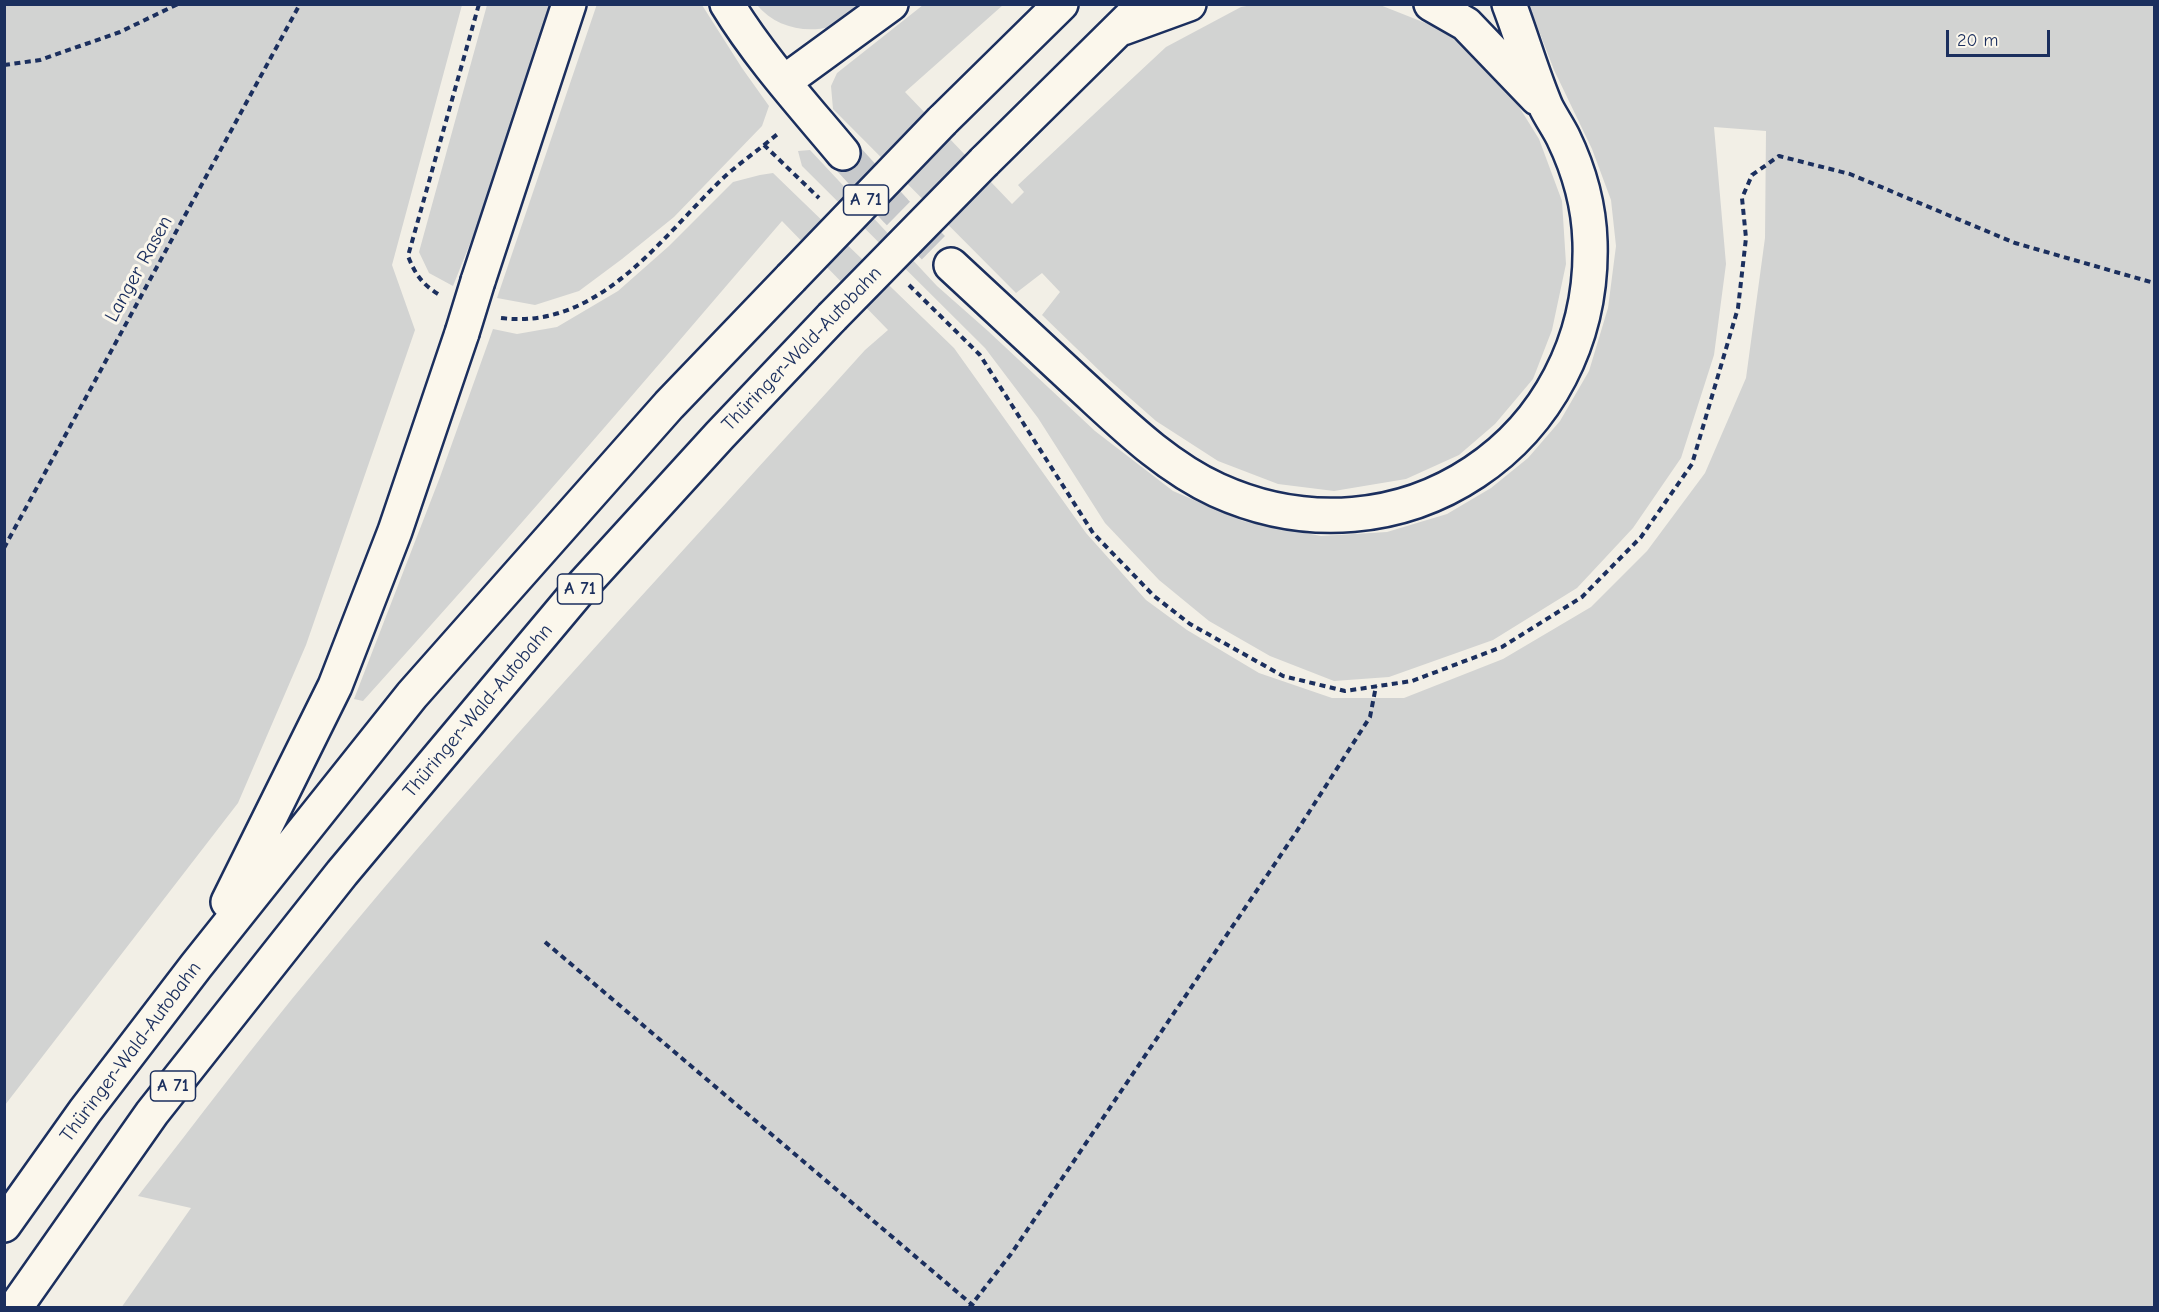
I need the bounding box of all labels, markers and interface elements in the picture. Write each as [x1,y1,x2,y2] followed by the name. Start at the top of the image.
[1949,18,2052,56] scale bar
[1957,30,1998,51] text: 20 m
[844,185,888,215] road number: A 71
[100,212,178,326] street label: Langer Rasen
[717,262,887,436] street label: Thüringer-Wald-Autobahn
[558,574,602,604] road number: A 71
[398,619,558,803] street label: Thüringer-Wald-Autobahn
[55,957,207,1147] street label: Thüringer-Wald-Autobahn
[150,1071,195,1101] road number: A 71

